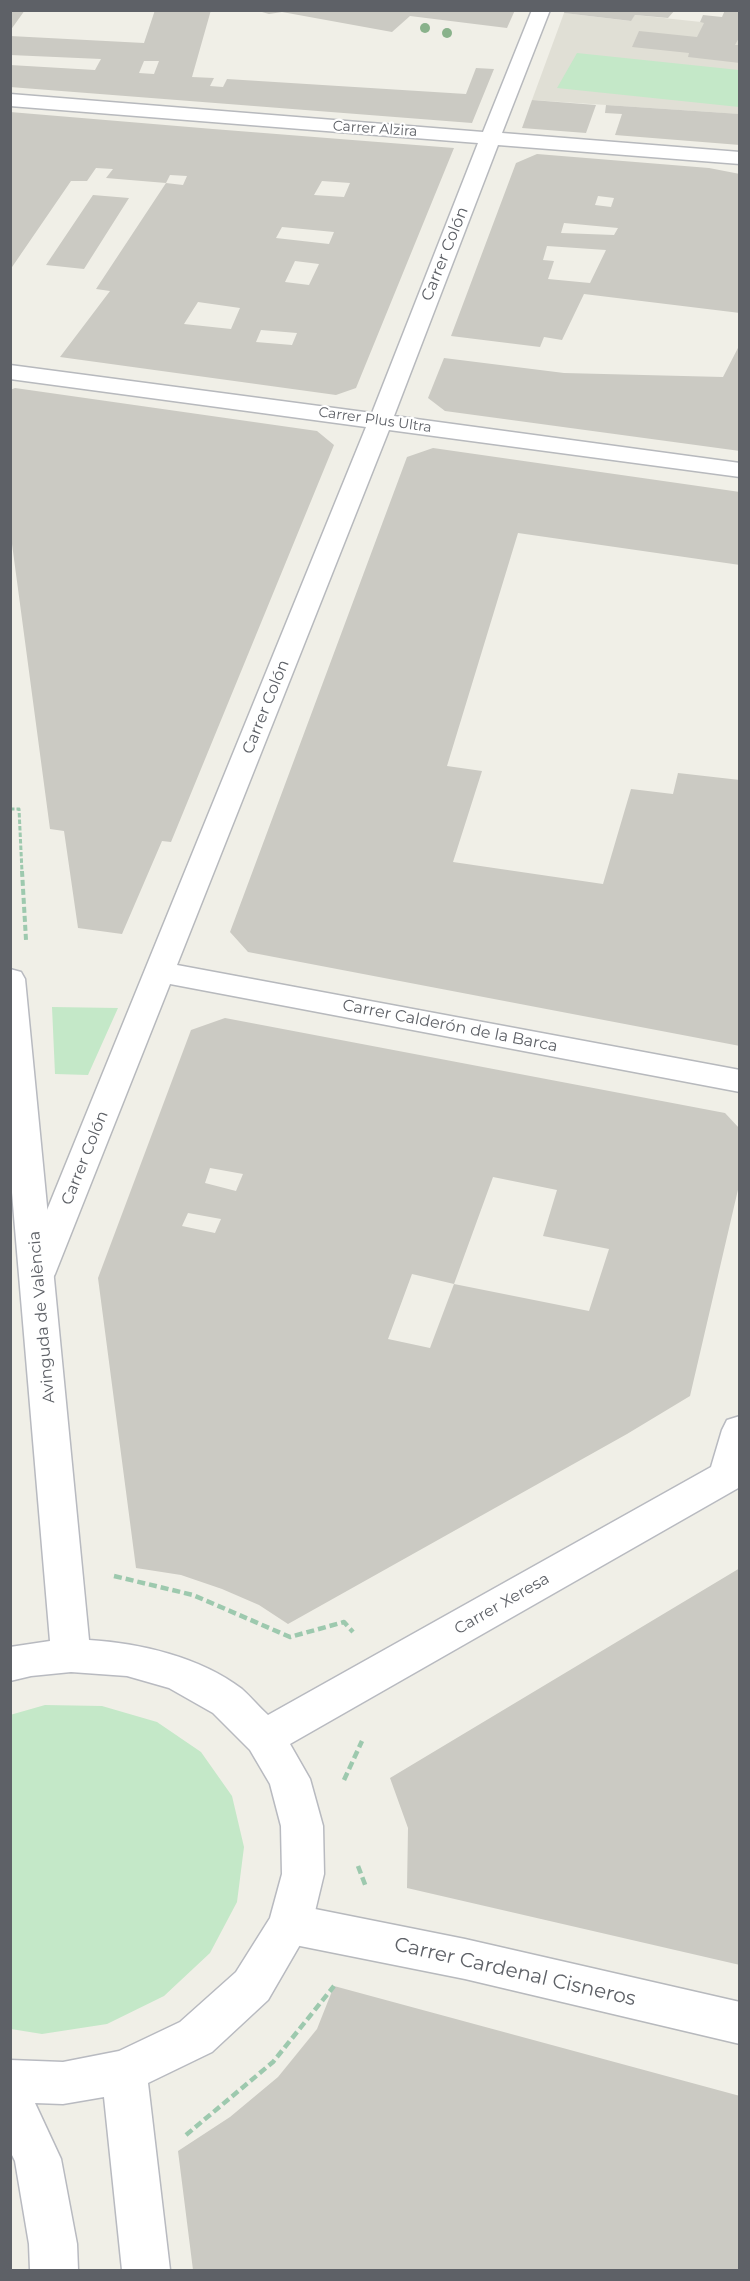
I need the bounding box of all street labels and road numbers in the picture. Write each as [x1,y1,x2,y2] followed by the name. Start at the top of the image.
[332,118,418,140] street label: Carrer Alzira
[417,204,473,304] street label: Carrer Colón
[317,404,433,436] street label: Carrer Plus Ultra
[238,657,294,757] street label: Carrer Colón
[341,996,559,1056] street label: Carrer Calderón de la Barca
[57,1108,113,1208] street label: Carrer Colón
[25,1230,59,1404] street label: Avinguda de València
[451,1569,553,1639] street label: Carrer Xeresa
[392,1933,638,2011] street label: Carrer Cardenal Cisneros

